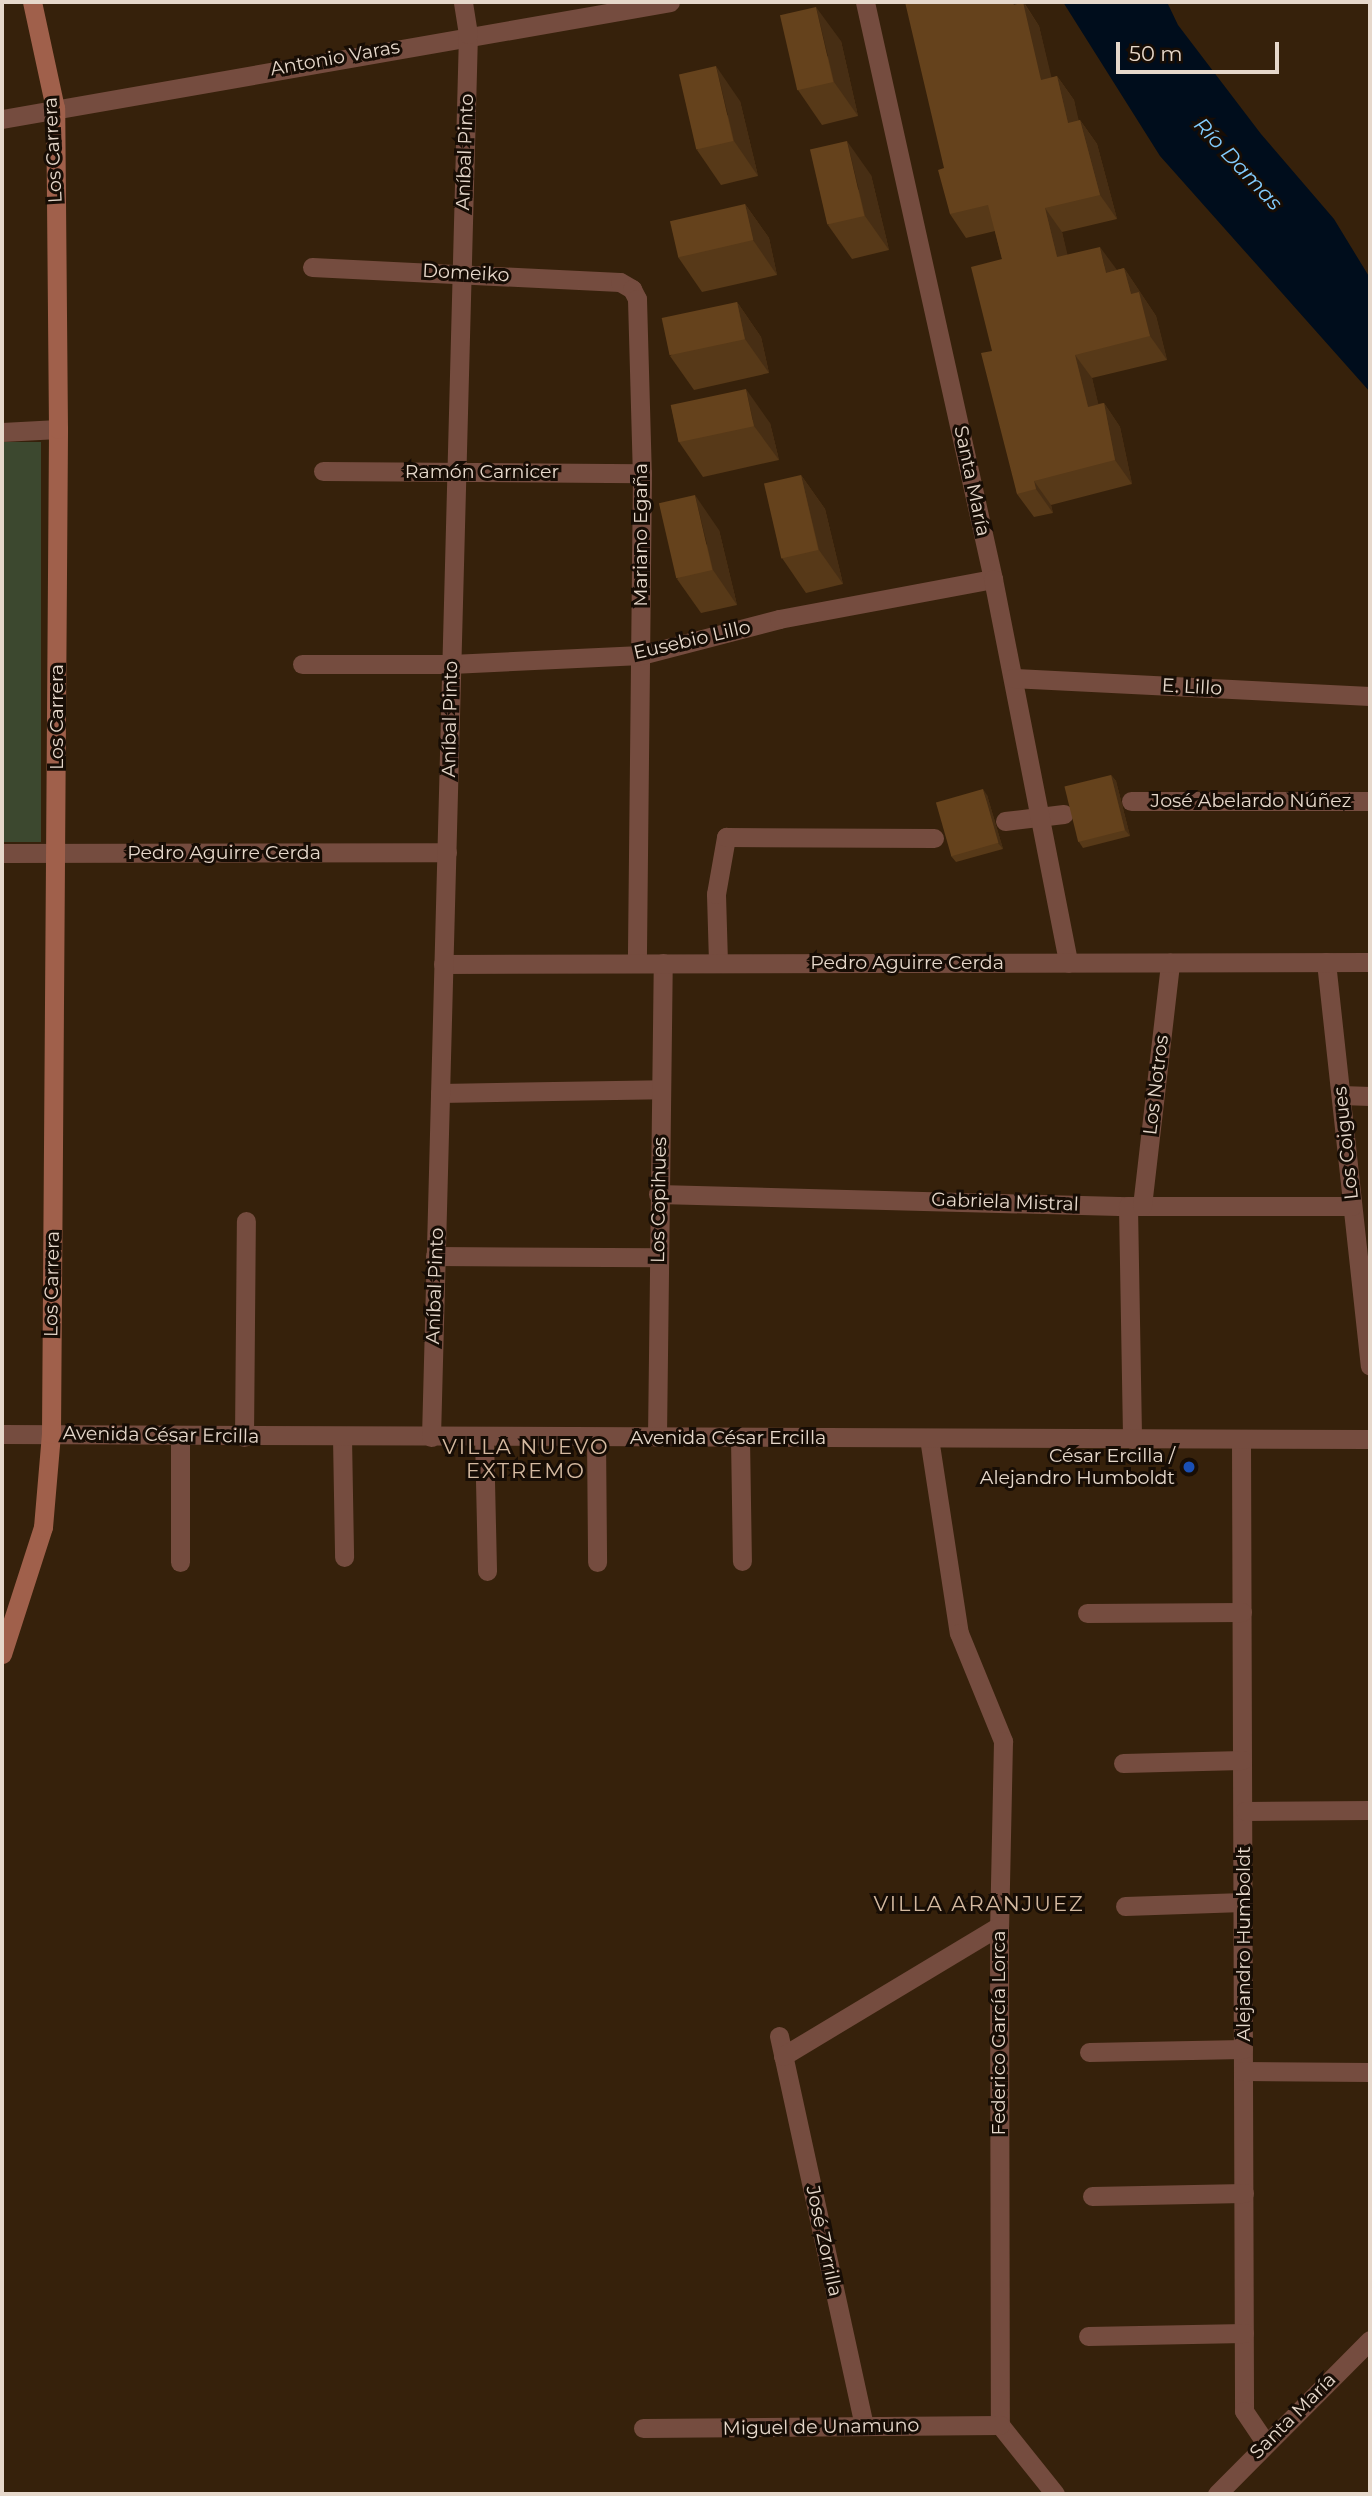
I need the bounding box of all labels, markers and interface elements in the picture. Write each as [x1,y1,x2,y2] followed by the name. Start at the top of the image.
[1120,28,1283,72] scale bar
[268,35,402,81] street label: Antonio Varas
[1129,41,1183,66] text: 50 m
[452,93,478,211] street label: Aníbal Pinto
[39,96,67,204] street label: Los Carrera
[1189,112,1287,216] water label: Río Damas
[422,259,510,287] street label: Domeiko
[949,424,995,538] street label: Santa María
[405,461,559,483] street label: Ramón Carnicer
[630,463,652,607] street label: Mariano Egaña
[631,615,753,665] street label: Eusebio Lillo
[438,661,462,777] street label: Aníbal Pinto
[46,664,68,770] street label: Los Carrera
[1161,674,1223,700] street label: E. Lillo
[1151,790,1351,812] street label: José Abelardo Núñez
[127,842,321,864] street label: Pedro Aguirre Cerda
[810,952,1004,974] street label: Pedro Aguirre Cerda
[1139,1034,1173,1136] street label: Los Notros
[1329,1085,1363,1201] street label: Los Coigues
[646,1137,672,1263] street label: Los Copihues
[931,1188,1079,1216] street label: Gabriela Mistral
[422,1227,448,1345] street label: Aníbal Pinto
[40,1231,64,1337] street label: Los Carrera
[63,1422,259,1448] street label: Avenida César Ercilla
[630,1427,826,1449] street label: Avenida César Ercilla
[444,1434,608,1484] district label: VILLA NUEVO EXTREMO
[980,1445,1175,1489] place label: César Ercilla / Alejandro Humboldt
[1181,1459,1197,1475] marker: César Ercilla / Alejandro Humboldt
[1233,1846,1255,2042] street label: Alejandro Humboldt
[875,1891,1083,1917] district label: VILLA ARANJUEZ
[988,1931,1010,2135] street label: Federico García Lorca
[801,2184,847,2298] street label: José Zorrilla
[1245,2368,1341,2464] street label: Santa María
[722,2414,920,2440] street label: Miguel de Unamuno

